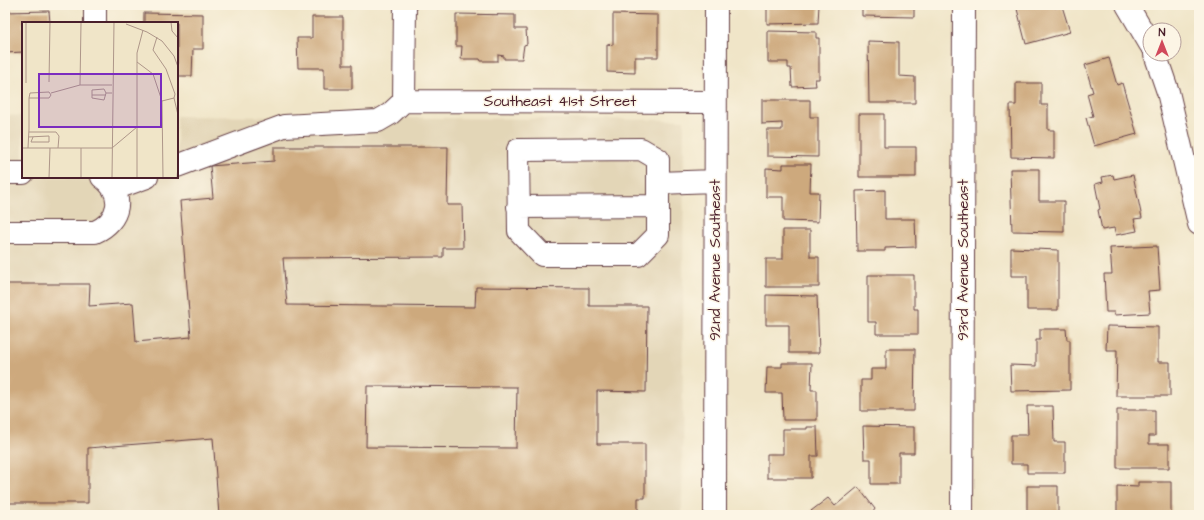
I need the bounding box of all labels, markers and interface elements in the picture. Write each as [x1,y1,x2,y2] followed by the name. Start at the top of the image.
[22,22,178,178] inset map
[1142,22,1182,62] north arrow
[1159,25,1166,40] text: N
[484,91,636,112] street label: Southeast 41st Street
[705,179,726,341] street label: 92nd Avenue Southeast
[953,179,974,341] street label: 93rd Avenue Southeast

